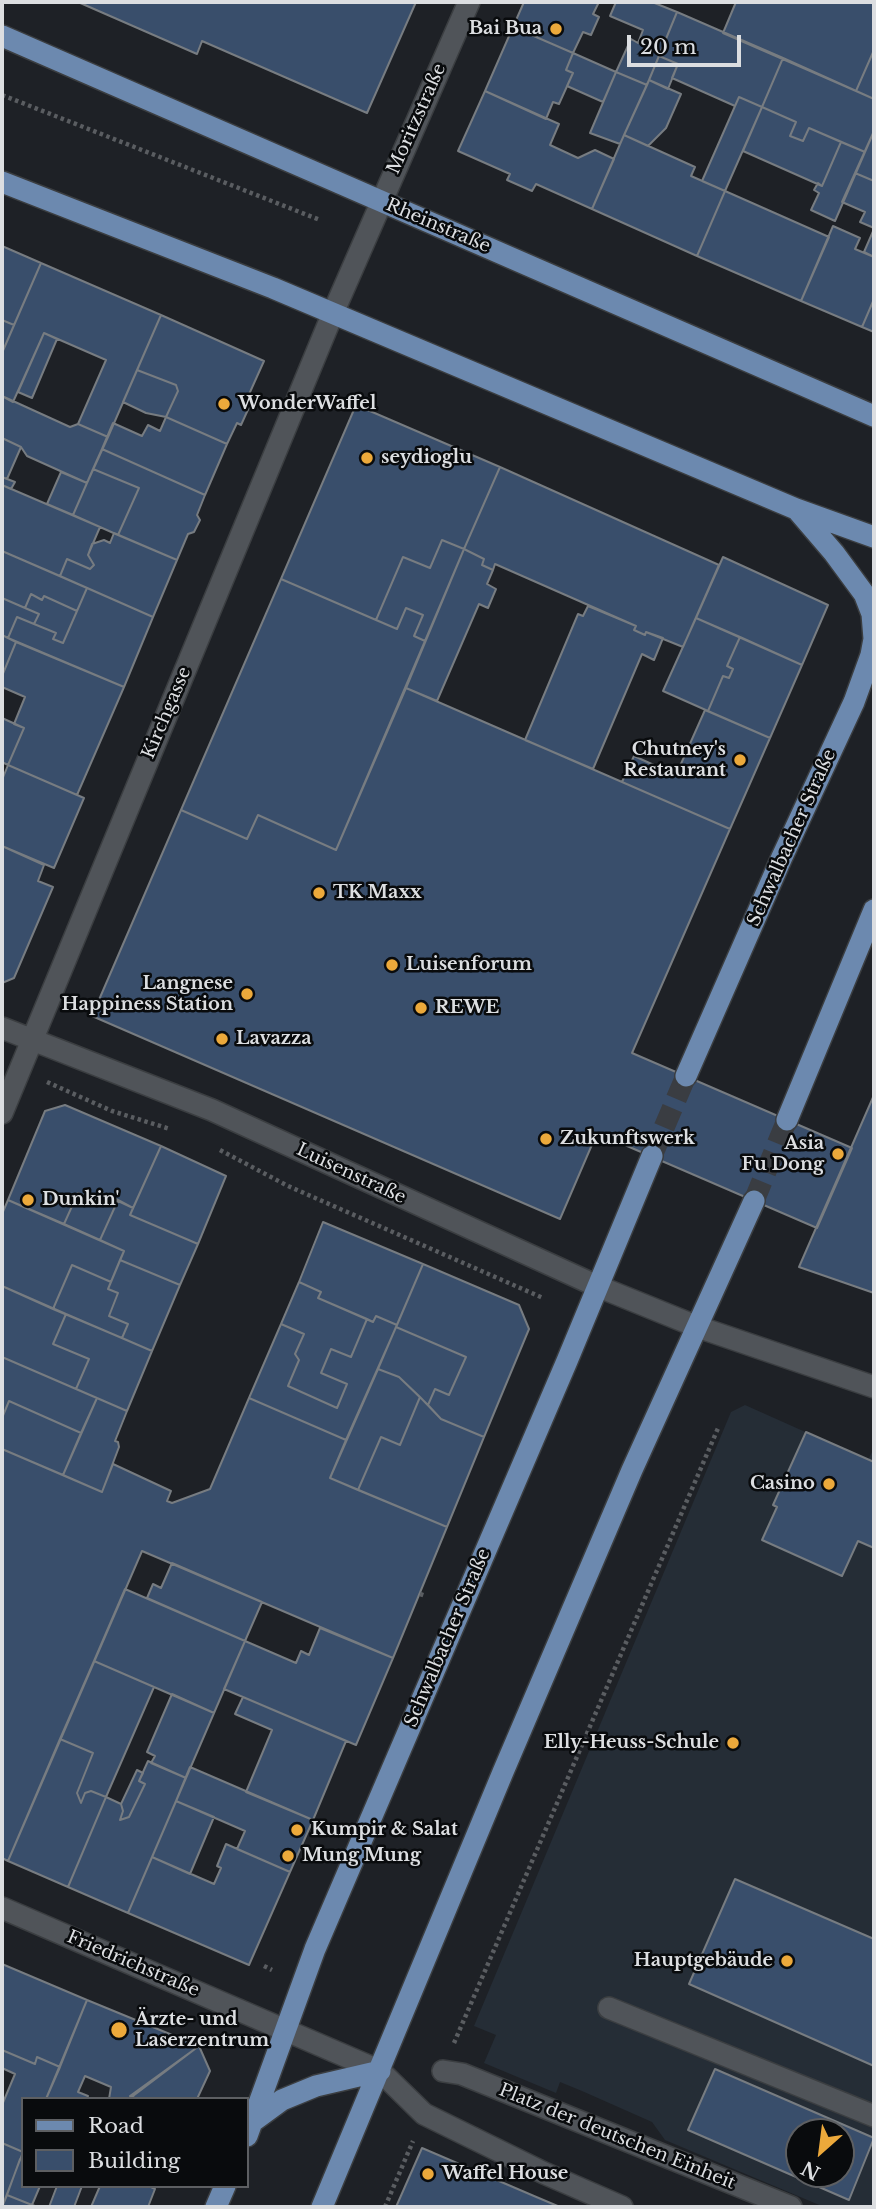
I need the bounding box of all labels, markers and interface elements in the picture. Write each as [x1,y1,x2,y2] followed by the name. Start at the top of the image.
[469,18,542,40] place label: Bai Bua
[548,21,564,37] marker: Bai Bua
[631,21,745,65] scale bar
[640,34,697,60] text: 20 m
[383,60,451,178] street label: Moritzstraße
[382,194,494,258] street label: Rheinstraße
[238,393,376,415] place label: WonderWaffel
[216,396,232,412] marker: WonderWaffel
[381,447,472,469] place label: seydioglu
[359,450,375,466] marker: seydioglu
[138,664,196,762] street label: Kirchgasse
[623,739,726,782] place label: Chutney's Restaurant
[743,746,841,930] street label: Schwalbacher Straße
[732,752,748,768] marker: Chutney's Restaurant
[333,882,422,904] place label: TK Maxx
[311,885,327,901] marker: TK Maxx
[406,954,532,976] place label: Luisenforum
[384,957,400,973] marker: Luisenforum
[62,973,233,1016] place label: Langnese Happiness Station
[239,986,255,1002] marker: Langnese Happiness Station
[435,997,499,1019] place label: REWE
[413,1000,429,1016] marker: REWE
[236,1028,312,1050] place label: Lavazza
[214,1031,230,1047] marker: Lavazza
[560,1128,695,1150] place label: Zukunftswerk
[538,1131,554,1147] marker: Zukunftswerk
[742,1133,824,1176] place label: Asia Fu Dong
[293,1139,409,1209] street label: Luisenstraße
[830,1146,846,1162] marker: Asia Fu Dong
[42,1189,119,1211] place label: Dunkin'
[20,1192,36,1208] marker: Dunkin'
[750,1473,815,1495] place label: Casino
[821,1476,837,1492] marker: Casino
[401,1546,495,1730] street label: Schwalbacher Straße
[544,1732,719,1754] place label: Elly-Heuss-Schule
[725,1735,741,1751] marker: Elly-Heuss-Schule
[311,1819,458,1841] place label: Kumpir & Salat
[289,1822,305,1838] marker: Kumpir & Salat
[302,1845,421,1867] place label: Mung Mung
[280,1848,296,1864] marker: Mung Mung
[63,1926,203,2002] street label: Friedrichstraße
[634,1950,773,1972] place label: Hauptgebäude
[779,1953,795,1969] marker: Hauptgebäude
[135,2009,269,2052] place label: Ärzte- und Laserzentrum
[109,2020,129,2040] marker: Ärzte- und Laserzentrum
[496,2080,738,2194] street label: Platz der deutschen Einheit
[21,2097,248,2188] legend
[88,2113,144,2139] text: Road
[785,2118,855,2188] north arrow
[88,2148,180,2174] text: Building
[798,2156,824,2185] text: N
[442,2163,568,2185] place label: Waffel House
[420,2166,436,2182] marker: Waffel House

